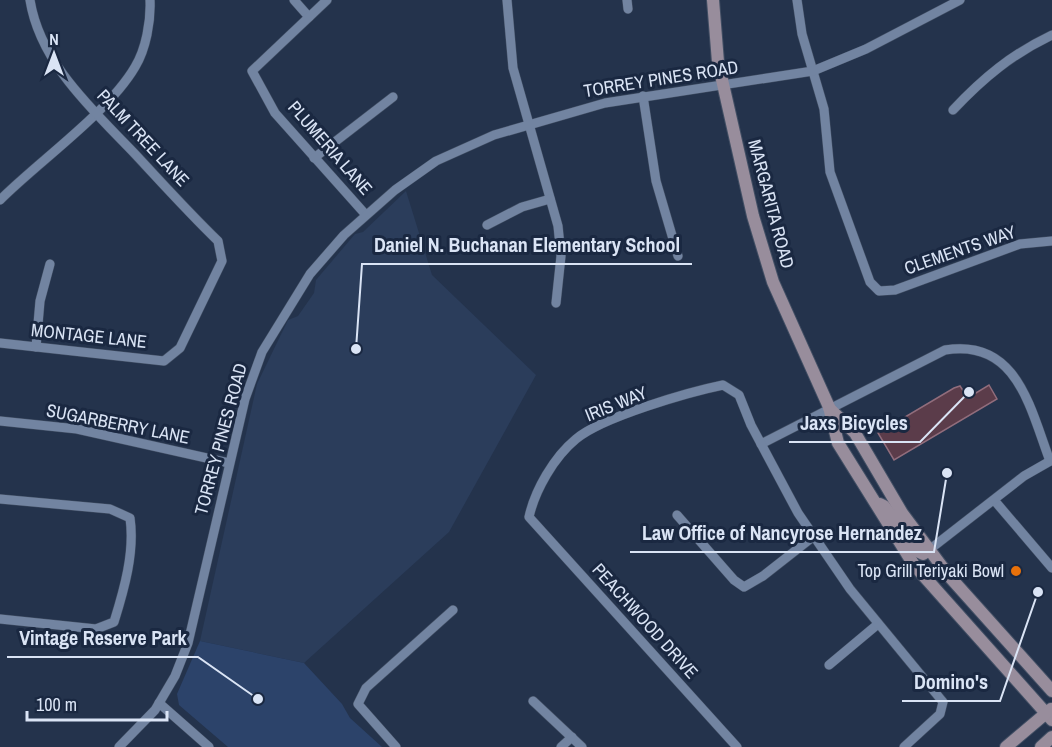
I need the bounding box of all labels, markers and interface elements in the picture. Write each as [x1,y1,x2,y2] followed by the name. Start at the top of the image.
[24,24,84,84] north arrow
[49,28,59,50] text: N
[582,54,740,103] street label: TORREY PINES ROAD
[92,83,195,192] street label: PALM TREE LANE
[282,95,378,200] street label: PLUMERIA LANE
[742,137,801,271] street label: MARGARITA ROAD
[901,219,1019,280] street label: CLEMENTS WAY
[362,226,692,264] callout: Daniel N. Buchanan Elementary School
[374,231,680,258] text: Daniel N. Buchanan Elementary School
[30,317,148,354] street label: MONTAGE LANE
[188,360,253,518] street label: TORREY PINES ROAD
[581,380,651,427] street label: IRIS WAY
[44,397,192,450] street label: SUGARBERRY LANE
[789,404,920,442] callout: Jaxs Bicycles
[800,409,908,436] text: Jaxs Bicycles
[630,514,934,552] callout: Law Office of Nancyrose Hernandez
[642,519,922,546] text: Law Office of Nancyrose Hernandez
[587,557,704,684] street label: PEACHWOOD DRIVE
[857,558,1004,583] place label: Top Grill Teriyaki Bowl
[1009,564,1023,578] marker: Top Grill Teriyaki Bowl
[7,619,198,657] callout: Vintage Reserve Park
[19,624,188,651] text: Vintage Reserve Park
[902,663,1000,701] callout: Domino's
[914,668,988,695] text: Domino's
[27,684,166,722] scale bar
[36,692,77,717] text: 100 m

